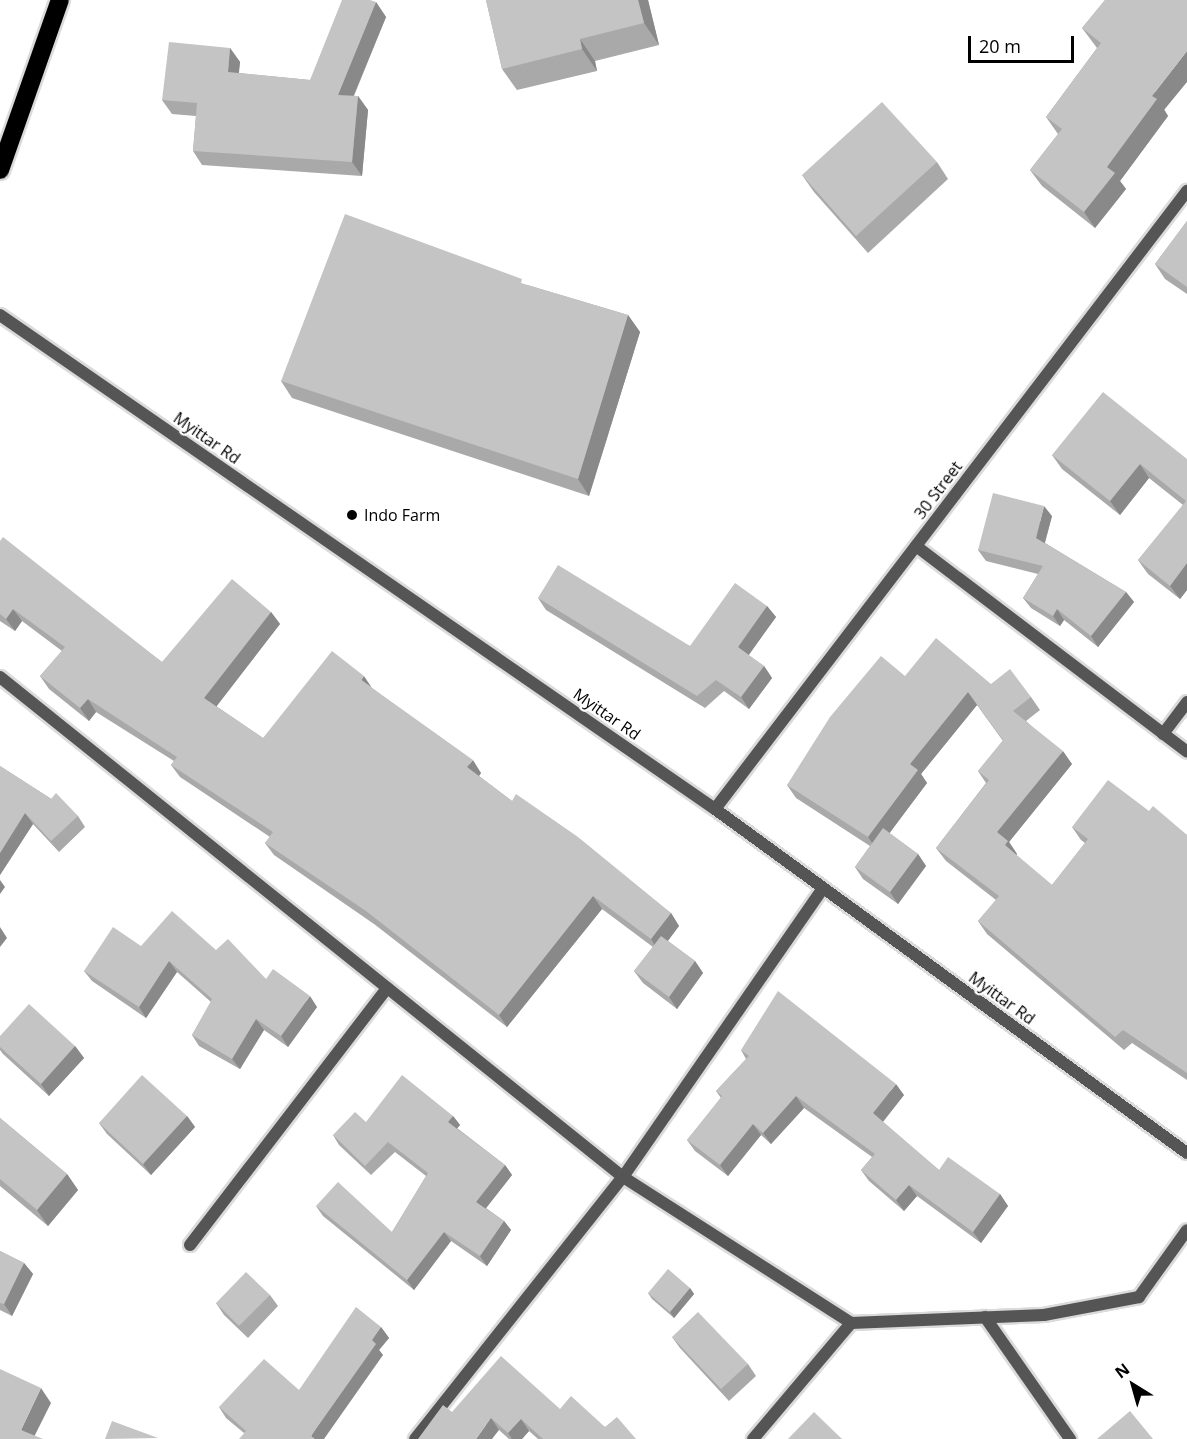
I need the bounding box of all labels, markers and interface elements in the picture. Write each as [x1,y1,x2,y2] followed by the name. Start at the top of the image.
[971,24,1078,62] scale bar
[979,34,1021,58] text: 20 m
[170,408,244,468] street label: Myittar Rd
[910,457,966,523] street label: 30 Street
[364,505,440,525] place label: Indo Farm
[345,508,359,522] marker: Indo Farm
[570,684,644,744] street label: Myittar Rd
[965,968,1039,1028] street label: Myittar Rd
[1103,1355,1163,1415] north arrow
[1110,1358,1134,1383] text: N

